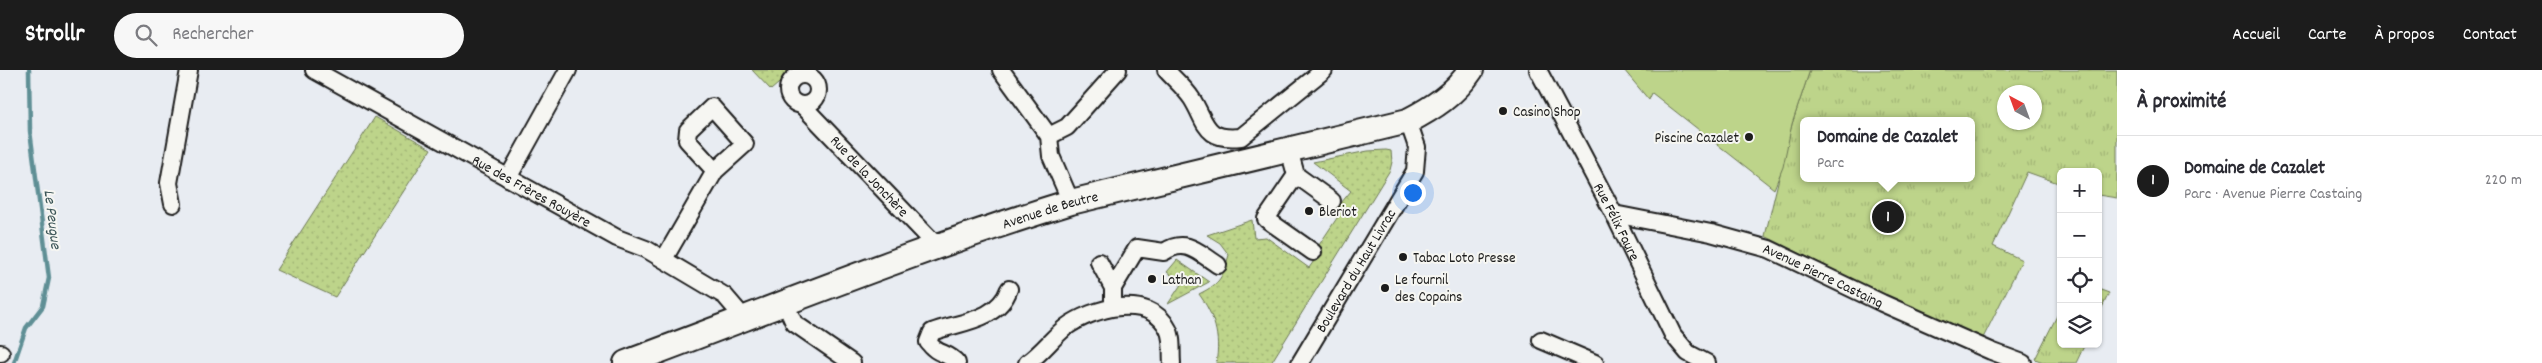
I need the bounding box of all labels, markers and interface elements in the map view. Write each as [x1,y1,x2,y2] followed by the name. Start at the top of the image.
[114,13,464,58] search box
[25,18,84,52] text: Strollr
[132,21,160,49] icon: search
[172,22,253,49] text: Rechercher
[2232,23,2280,48] text: Accueil
[2308,23,2347,48] text: Carte
[2375,23,2435,48] text: À propos
[2463,23,2517,48] text: Contact
[1997,85,2042,130] north arrow
[2137,88,2226,118] text: À proximité
[1513,102,1581,124] place label: Casino Shop
[1497,105,1509,117] marker: Casino Shop
[1800,117,1975,182] popup
[1817,125,1958,152] text: Domaine de Cazalet
[1655,128,1739,150] place label: Piscine Cazalet
[824,131,913,223] street label: Rue de la Jonchère
[1743,131,1755,143] marker: Piscine Cazalet
[467,151,595,235] street label: Rue des Frères Rouyère
[1817,152,1844,175] text: Parc
[2184,156,2325,183] text: Domaine de Cazalet
[2057,168,2102,348] map controls
[2057,168,2102,213] button: +
[2151,169,2155,192] text: 1
[2485,169,2522,192] text: 220 m
[1400,180,1426,206] your location
[1587,180,1644,265] street label: Rue Félix Faure
[2184,183,2362,206] text: Parc · Avenue Pierre Castaing
[999,187,1101,236] street label: Avenue de Beutre
[36,188,67,251] water label: Le Peugue
[1872,198,1904,236] pin: 1
[1319,202,1357,224] place label: Bleriot
[1303,205,1315,217] marker: Bleriot
[1312,205,1403,337] street label: Boulevard du Haut Livrac
[2057,213,2102,258] button: −
[1760,239,1886,315] street label: Avenue Pierre Castaing
[1413,248,1516,270] place label: Tabac Loto Presse
[1397,251,1409,263] marker: Tabac Loto Presse
[2057,258,2102,303] button: locate
[1162,270,1202,292] place label: Lathan
[1395,270,1462,309] place label: Le fournil des Copains
[1146,273,1158,285] marker: Lathan
[1379,282,1391,294] marker: Le fournil des Copains
[2057,303,2102,348] button: layers

